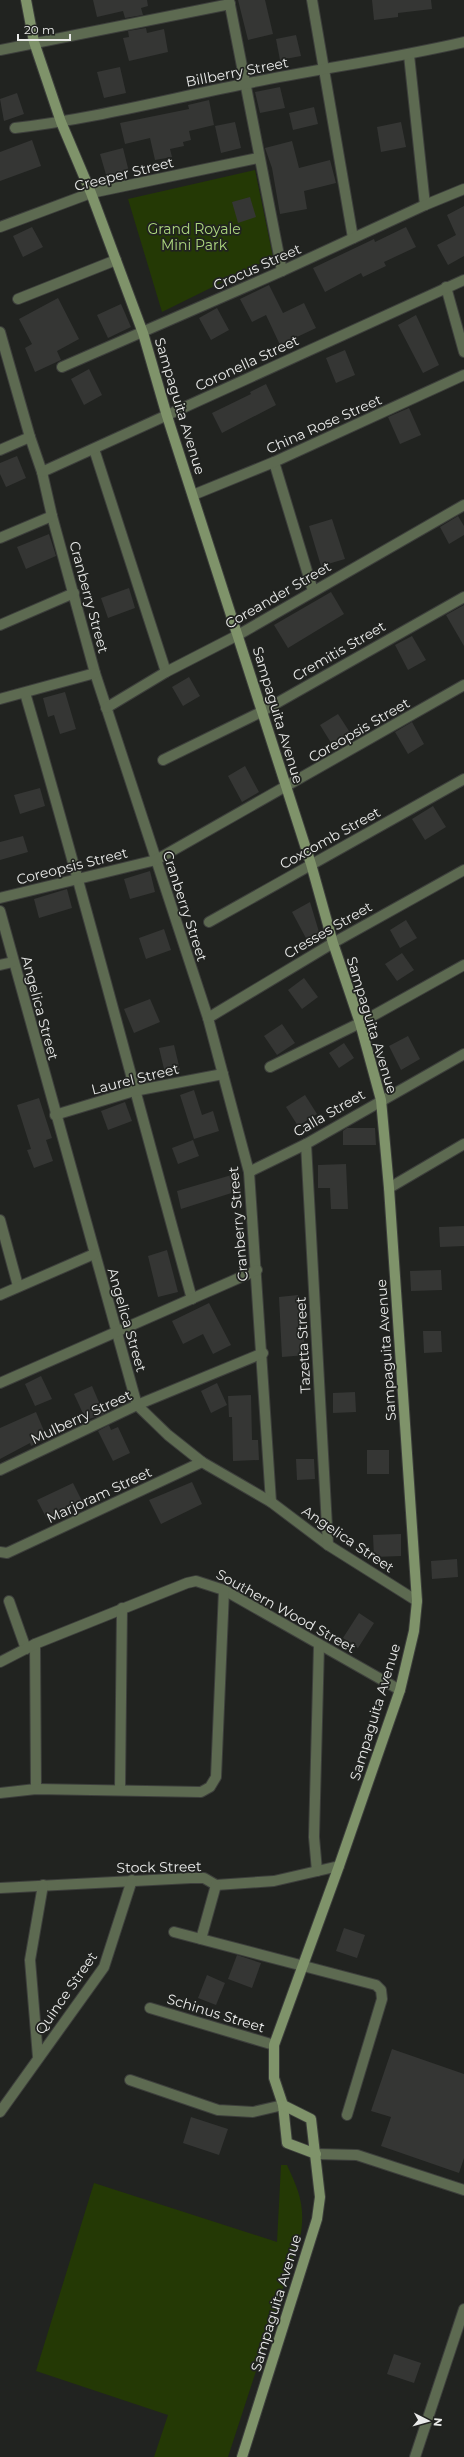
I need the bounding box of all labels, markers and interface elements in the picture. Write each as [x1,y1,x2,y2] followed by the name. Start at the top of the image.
[18,16,70,42] scale bar
[24,22,55,37] text: 20 m
[184,53,290,91] street label: Billberry Street
[72,153,176,195] street label: Creeper Street
[147,220,241,254] park label: Grand Royale Mini Park
[210,239,304,294] street label: Crocus Street
[192,331,302,395] street label: Coronella Street
[151,335,209,477] street label: Sampaguita Avenue
[263,390,385,458] street label: China Rose Street
[65,539,113,655] street label: Cranberry Street
[222,557,334,633] street label: Coreander Street
[289,617,389,685] street label: Cremitis Street
[249,644,307,786] street label: Sampaguita Avenue
[305,694,413,766] street label: Coreopsis Street
[277,803,384,873] street label: Coxcomb Street
[15,843,130,889] street label: Coreopsis Street
[159,848,211,964] street label: Cranberry Street
[281,897,376,962] street label: Cresses Street
[17,954,63,1062] street label: Angelica Street
[343,954,401,1096] street label: Sampaguita Avenue
[89,1059,181,1099] street label: Laurel Street
[290,1085,368,1141] street label: Calla Street
[224,1166,252,1282] street label: Cranberry Street
[104,1266,151,1374] street label: Angelica Street
[372,1278,400,1422] street label: Sampaguita Avenue
[291,1296,315,1394] street label: Tazetta Street
[28,1386,135,1448] street label: Mulberry Street
[44,1463,155,1527] street label: Marjoram Street
[299,1502,398,1577] street label: Angelica Street
[213,1565,359,1657] street label: Southern Wood Street
[346,1641,404,1783] street label: Sampaguita Avenue
[116,1857,202,1877] street label: Stock Street
[31,1948,101,2038] street label: Quince Street
[165,1990,267,2037] street label: Schinus Street
[247,2232,305,2374] street label: Sampaguita Avenue
[408,2401,448,2441] north arrow
[431,2417,445,2427] text: N

